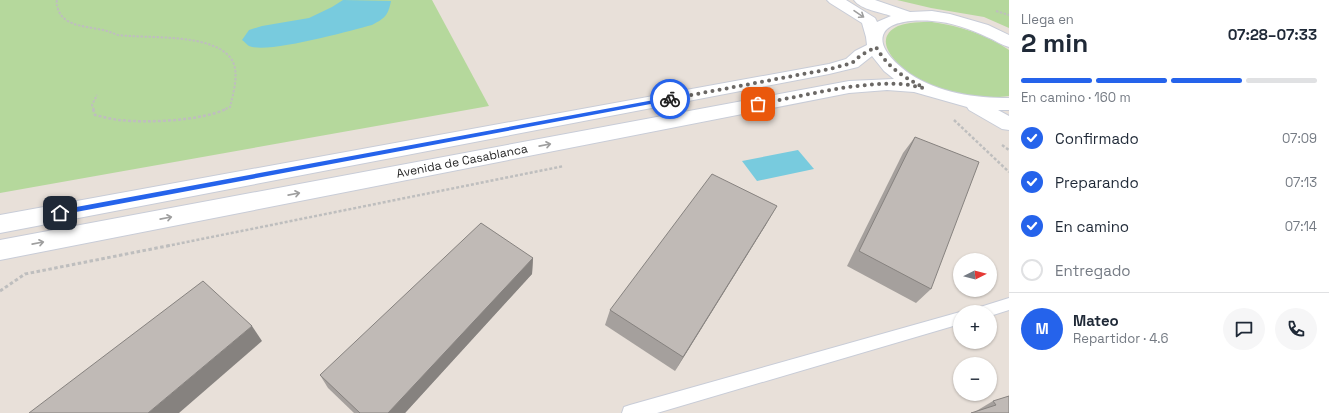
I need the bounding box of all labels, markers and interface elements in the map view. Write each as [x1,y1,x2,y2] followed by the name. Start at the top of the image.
[853,10,864,18] one-way arrow
[1021,11,1074,28] text: Llega en
[1228,25,1317,44] text: 07:28–07:33
[1021,26,1088,60] text: 2 min
[650,79,690,119] courier
[741,87,775,121] pin
[659,88,681,110] icon: bike
[1021,89,1131,106] text: En camino · 160 m
[747,93,769,115] icon: bag
[1021,127,1043,149] icon: check
[1055,129,1139,148] text: Confirmado
[1282,130,1317,147] text: 07:09
[395,140,529,182] street label: Avenida de Casablanca
[538,141,551,149] one-way arrow
[1021,171,1043,193] icon: check
[1055,173,1139,192] text: Preparando
[1285,174,1317,191] text: 07:13
[287,189,300,197] one-way arrow
[43,196,77,230] pin
[49,202,71,224] icon: home
[159,214,172,222] one-way arrow
[1021,215,1043,237] icon: check
[1055,217,1129,236] text: En camino
[1285,218,1317,235] text: 07:14
[31,239,44,247] one-way arrow
[953,253,997,297] north arrow
[953,253,997,401] map controls
[1055,261,1131,280] text: Entregado
[953,305,997,349] button: +
[1223,308,1265,350] button: chat
[1275,308,1317,350] button: phone
[1073,311,1119,330] text: Mateo
[1035,319,1049,338] text: M
[1073,330,1169,347] text: Repartidor · 4.6
[953,357,997,401] button: −

